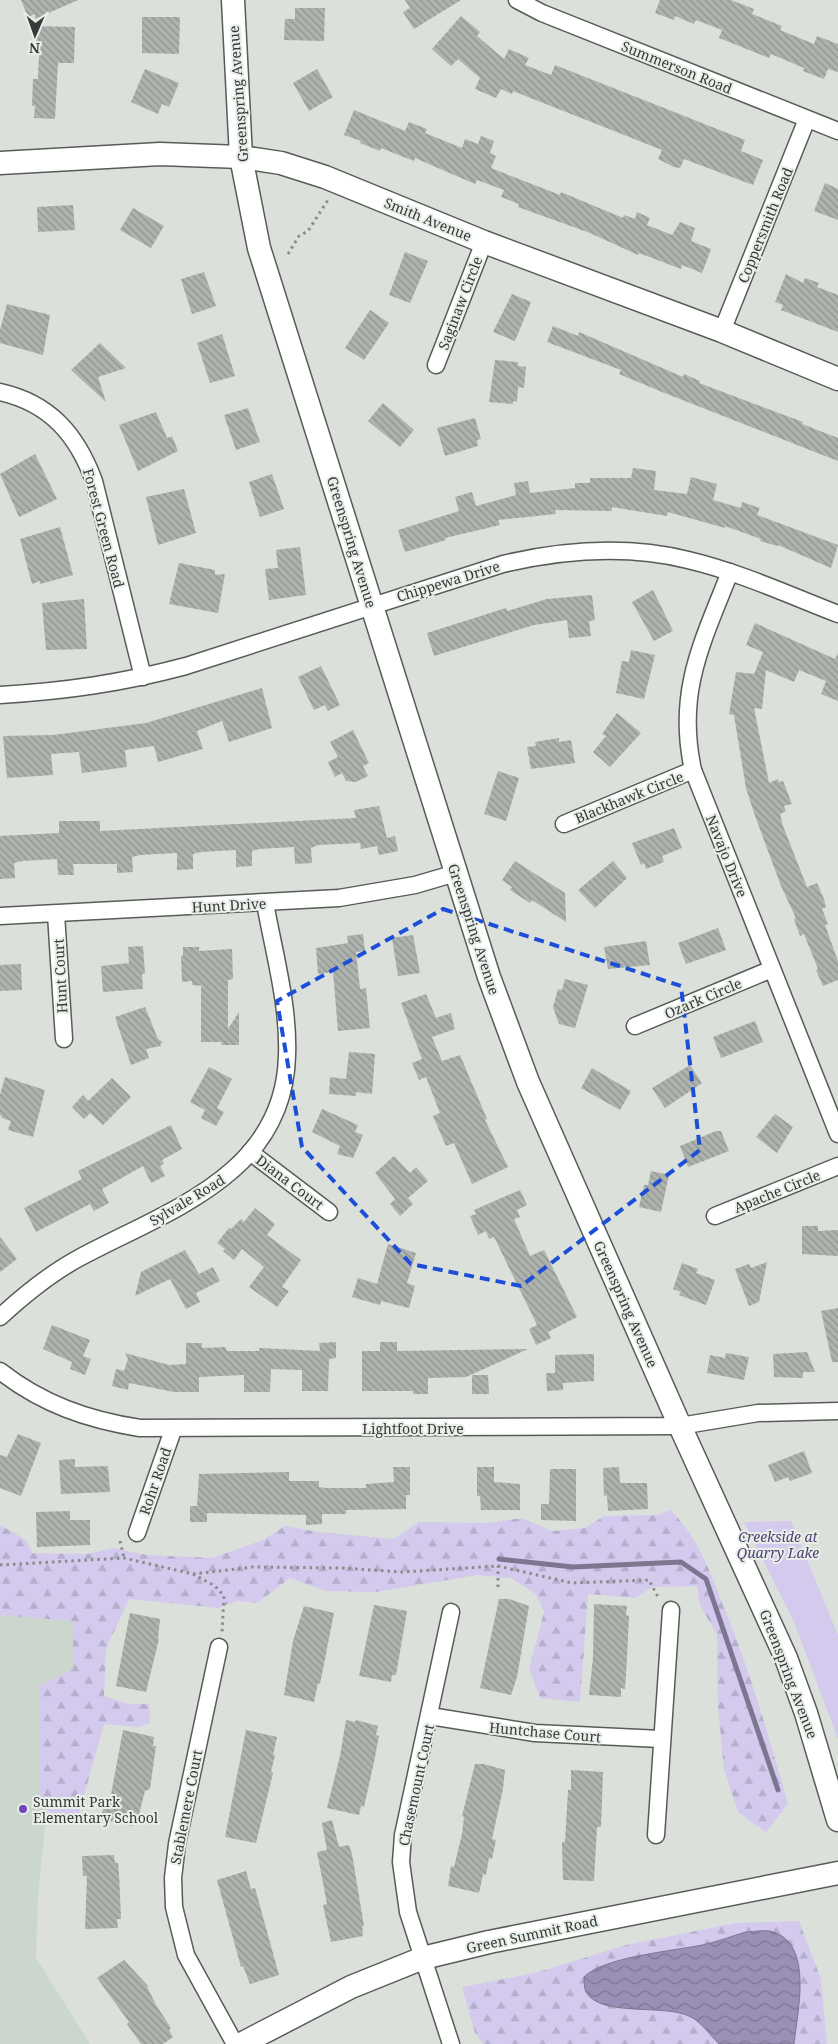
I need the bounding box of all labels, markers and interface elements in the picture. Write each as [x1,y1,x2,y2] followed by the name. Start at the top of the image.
[10,10,60,60] north arrow
[224,25,252,163] street label: Greenspring Avenue
[619,36,736,98] street label: Summerson Road
[29,39,40,58] text: N
[733,164,797,286] street label: Coppersmith Road
[381,193,475,245] street label: Smith Avenue
[433,254,487,352] street label: Saginaw Circle
[79,466,129,590] street label: Forest Green Road
[323,474,381,610] street label: Greenspring Avenue
[394,556,502,606] street label: Chippewa Drive
[572,767,686,827] street label: Blackhawk Circle
[702,812,752,900] street label: Navajo Drive
[444,861,504,997] street label: Greenspring Avenue
[191,894,267,916] street label: Hunt Drive
[49,938,71,1014] street label: Hunt Court
[661,973,745,1023] street label: Ozark Circle
[252,1150,328,1214] street label: Diana Court
[731,1165,823,1217] street label: Apache Circle
[146,1170,229,1230] street label: Sylvale Road
[589,1238,663,1370] street label: Greenspring Avenue
[362,1419,464,1438] street label: Lightfoot Drive
[135,1444,176,1517] street label: Rohr Road
[737,1527,819,1562] park label: Creekside at Quarry Lake
[756,1607,822,1741] street label: Greenspring Avenue
[488,1718,602,1746] street label: Huntchase Court
[394,1722,438,1848] street label: Chasemount Court
[166,1748,206,1866] street label: Stablemere Court
[33,1792,159,1827] place label: Summit Park Elementary School
[17,1803,29,1815] marker: Summit Park Elementary School
[464,1911,600,1957] street label: Green Summit Road

